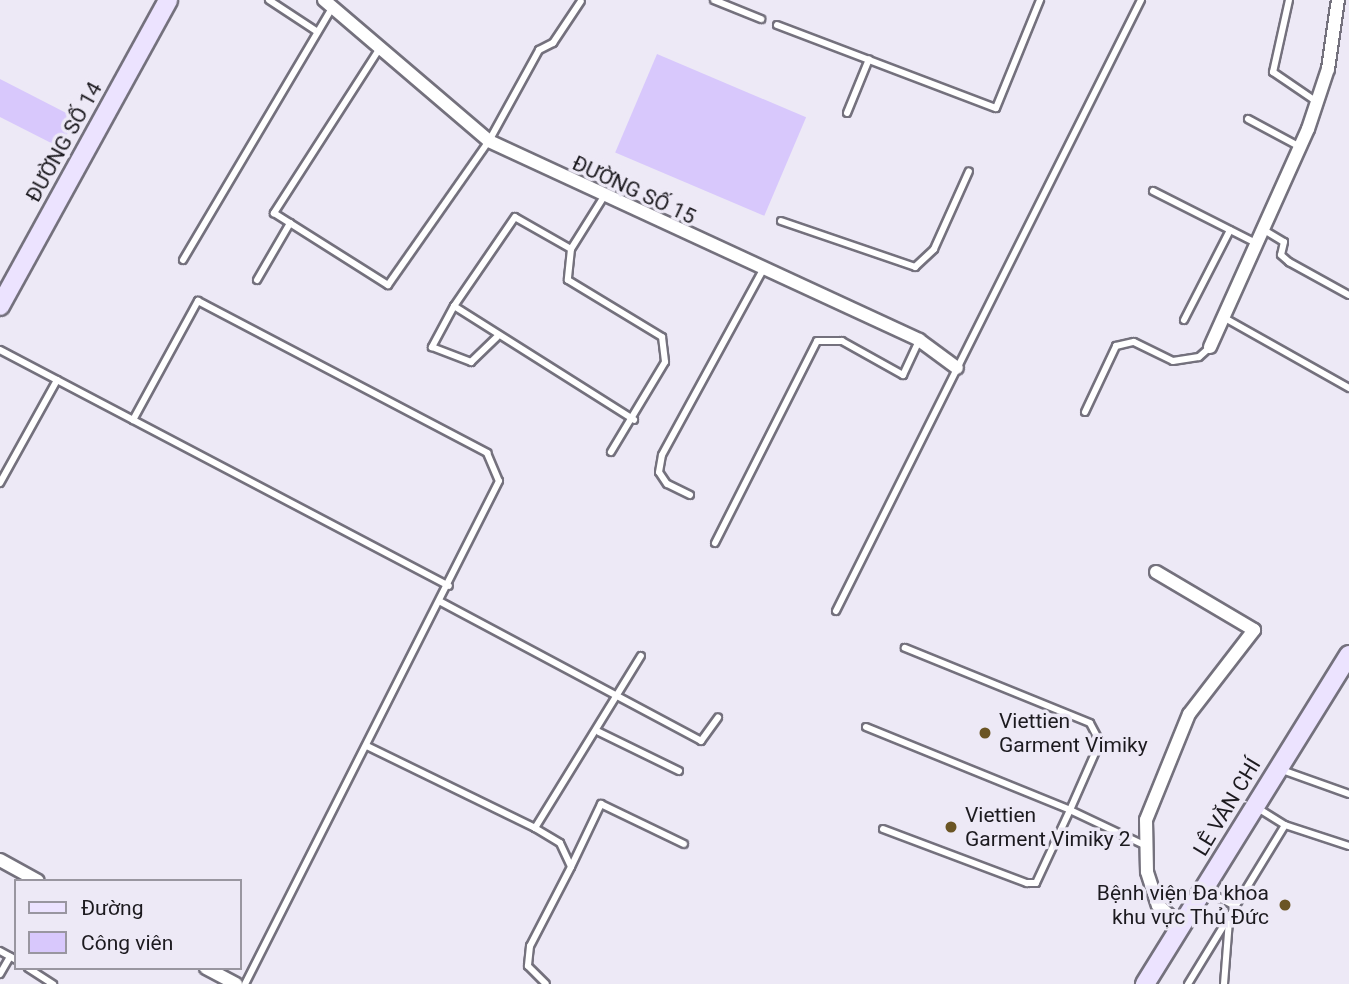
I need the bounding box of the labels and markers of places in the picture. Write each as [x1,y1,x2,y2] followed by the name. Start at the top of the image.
[999,708,1148,758] place label: Viettien Garment Vimiky
[977,725,993,741] marker: Viettien Garment Vimiky
[965,802,1131,852] place label: Viettien Garment Vimiky 2
[943,819,959,835] marker: Viettien Garment Vimiky 2
[1097,880,1269,930] place label: Bệnh viện Đa khoa khu vực Thủ Đức
[1275,895,1295,915] marker: Bệnh viện Đa khoa khu vực Thủ Đức

